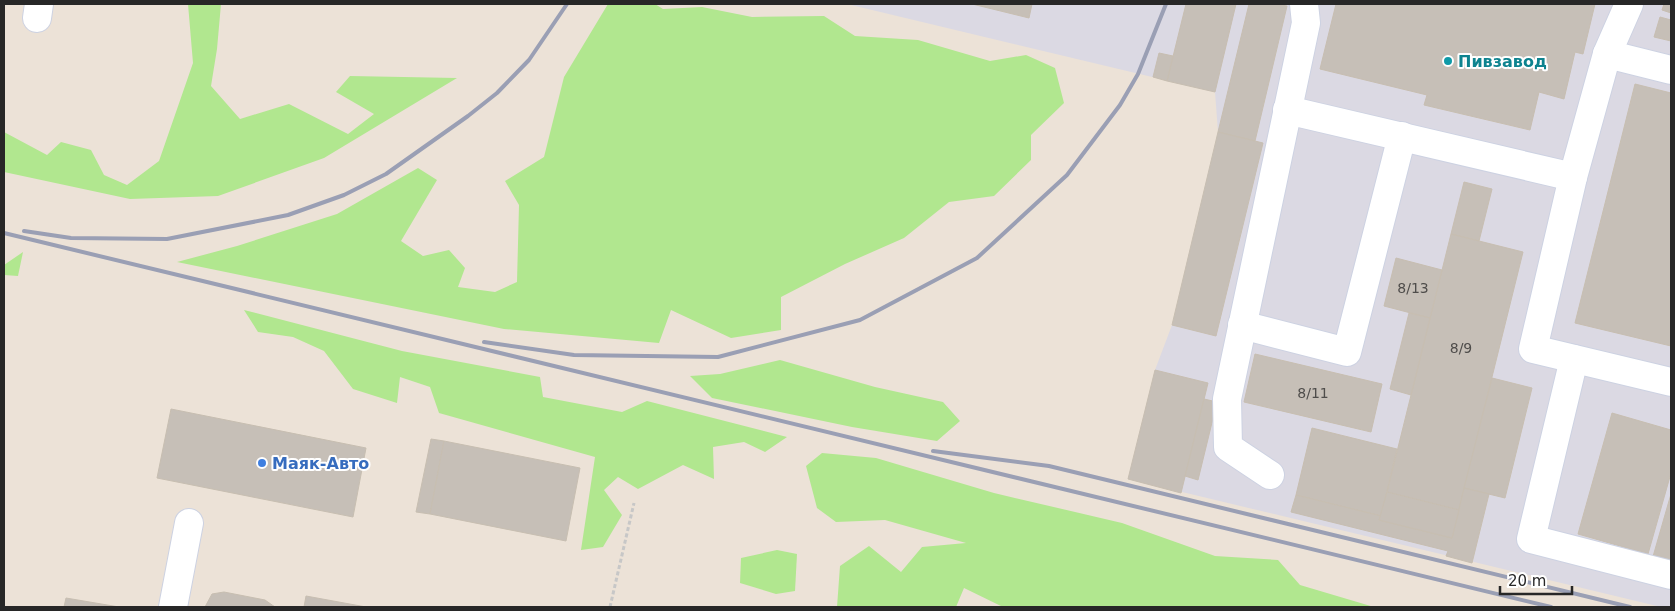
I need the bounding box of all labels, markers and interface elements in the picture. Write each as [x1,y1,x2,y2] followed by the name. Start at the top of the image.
[1458,52,1547,71] place label: Пивзавод
[1442,55,1454,67] marker: Пивзавод
[1397,280,1429,296] house number: 8/13
[1450,340,1472,356] house number: 8/9
[1297,385,1329,401] house number: 8/11
[272,454,369,473] place label: Маяк-Авто
[256,457,268,469] marker: Маяк-Авто
[1500,564,1572,596] scale bar
[1508,572,1546,590] text: 20 m

